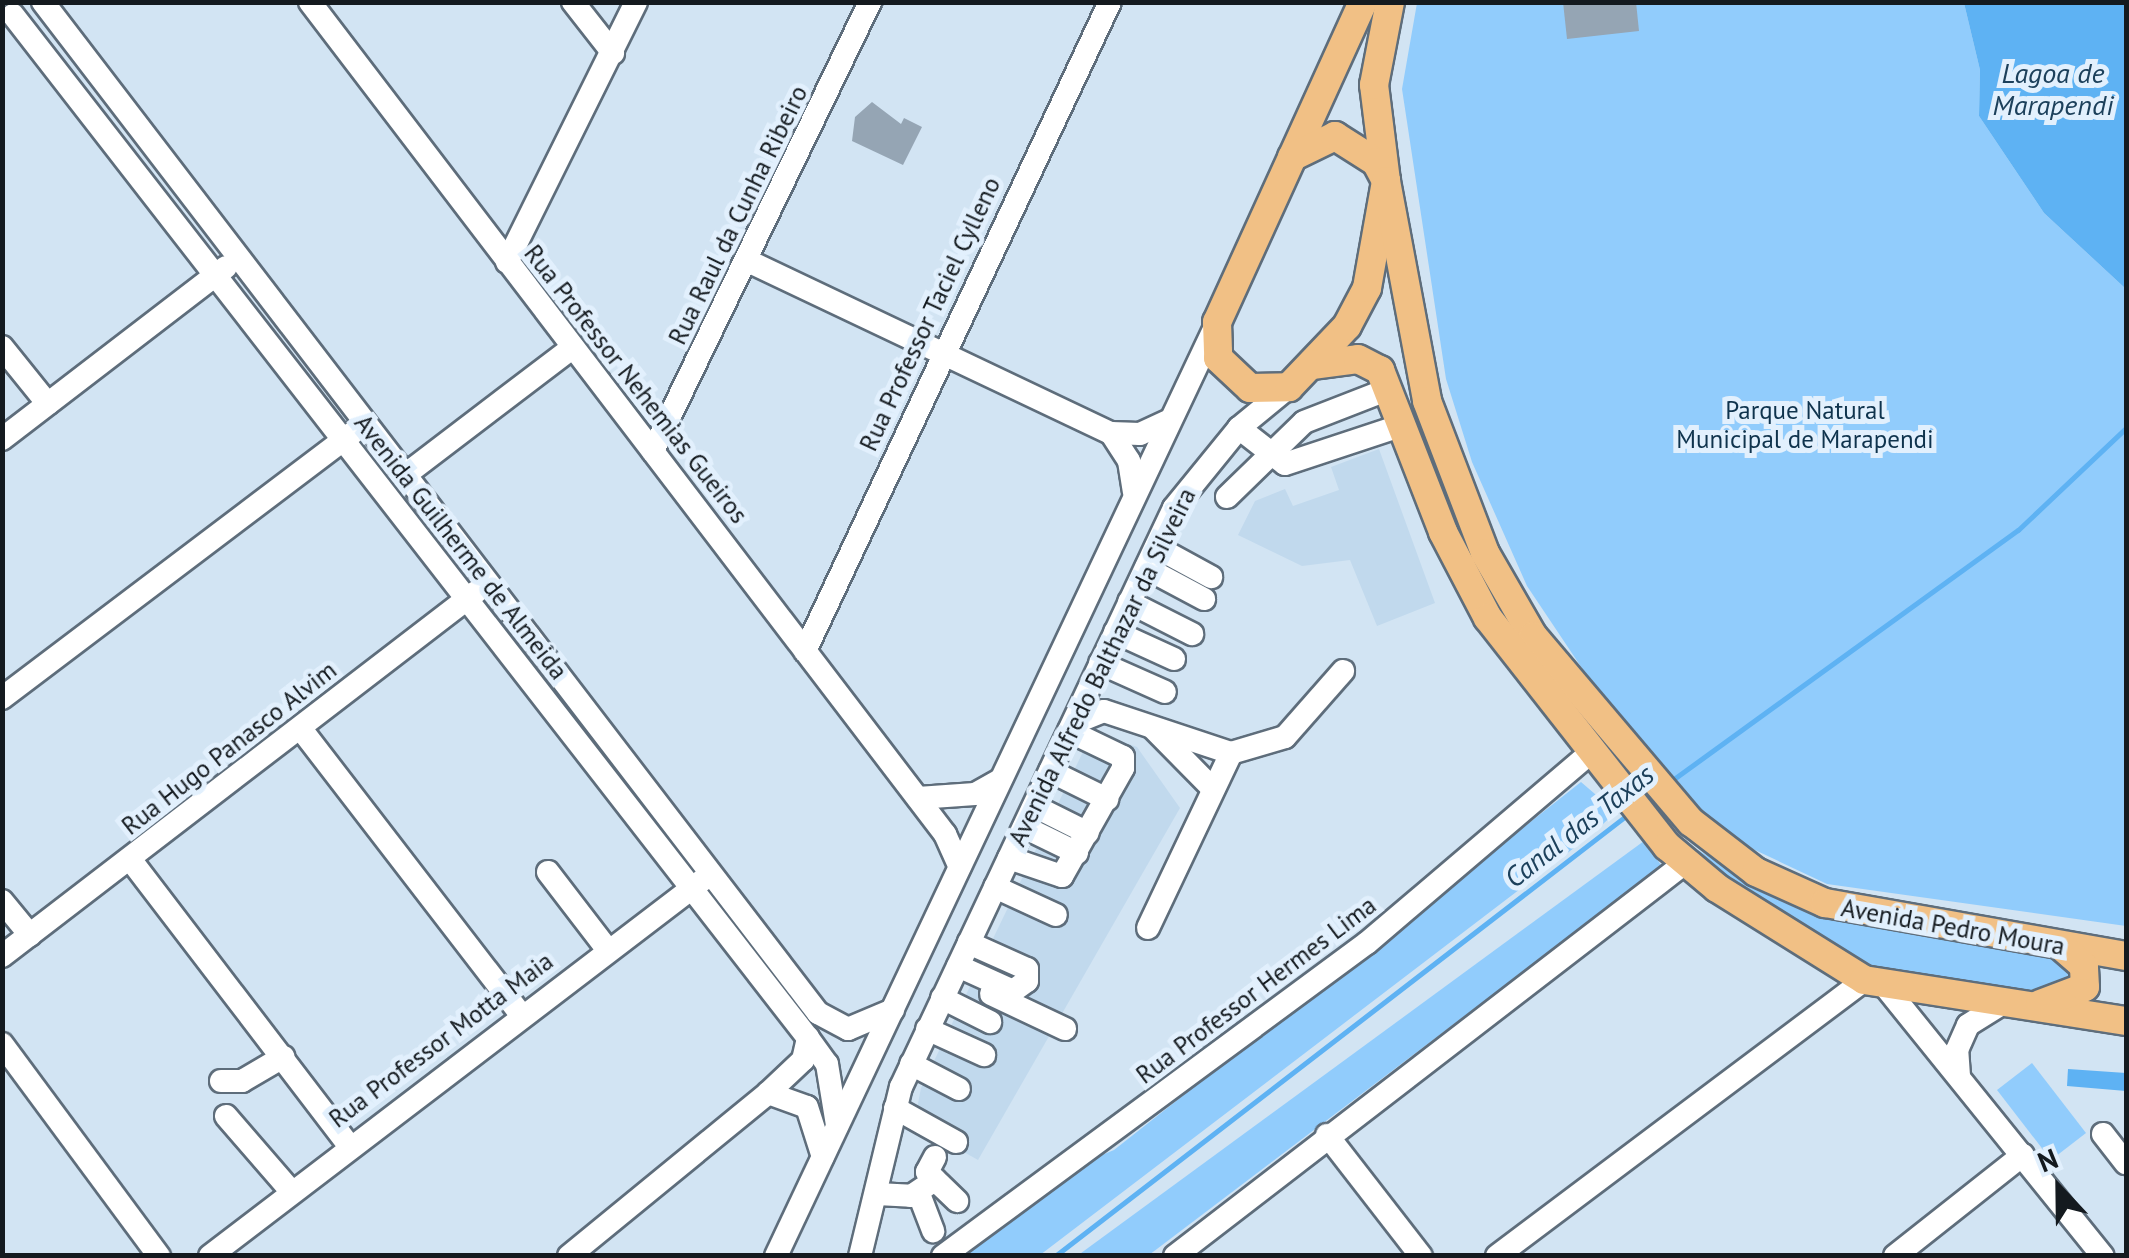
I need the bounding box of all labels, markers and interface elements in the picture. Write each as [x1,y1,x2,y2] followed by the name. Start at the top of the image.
[1993,56,2113,122] water label: Lagoa de Marapendi
[662,81,814,349] street label: Rua Raul da Cunha Ribeiro
[853,172,1007,456] street label: Rua Professor Taciel Cylleno
[518,239,754,529] street label: Rua Professor Nehemias Gueiros
[1676,396,1934,455] park label: Parque Natural Municipal de Marapendi
[348,408,574,686] street label: Avenida Guilherme de Almeida
[1002,483,1202,851] street label: Avenida Alfredo Balthazar da Silveira
[115,655,343,841] street label: Rua Hugo Panasco Alvim
[1497,757,1661,895] water label: Canal das Taxas
[1130,890,1382,1090] street label: Rua Professor Hermes Lima
[1839,893,2067,961] street label: Avenida Pedro Moura
[323,946,559,1134] street label: Rua Professor Motta Maia
[2009,1138,2109,1238] north arrow
[2032,1139,2063,1180] text: N

